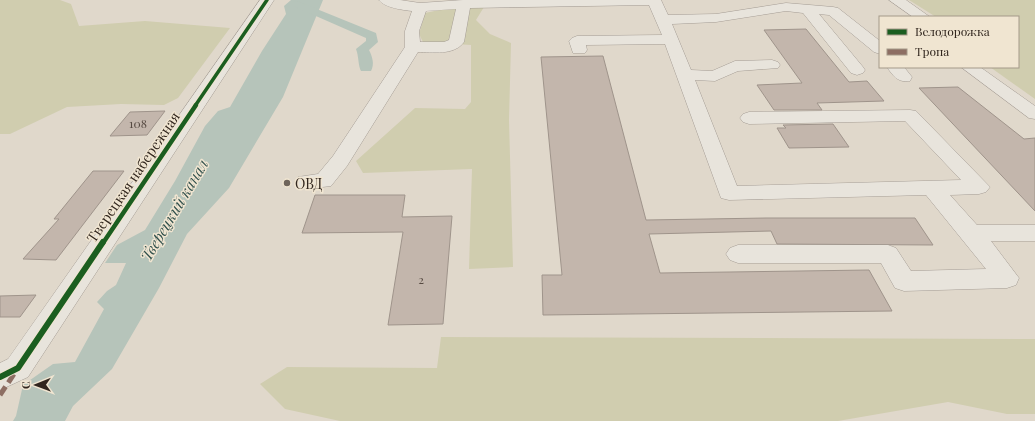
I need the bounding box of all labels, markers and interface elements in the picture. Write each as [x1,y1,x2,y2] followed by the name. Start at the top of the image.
[879,16,1019,68] legend
[915,23,990,39] text: Велодорожка
[915,43,949,59] text: Тропа
[82,108,184,246] street label: Тверецкая набережная
[129,115,147,131] house number: 108
[136,155,212,265] water label: Тверецкий канал
[295,174,322,193] place label: ОВД
[282,178,292,188] marker: ОВД
[418,271,424,287] house number: 2
[16,365,56,405] north arrow
[18,381,33,389] text: С

